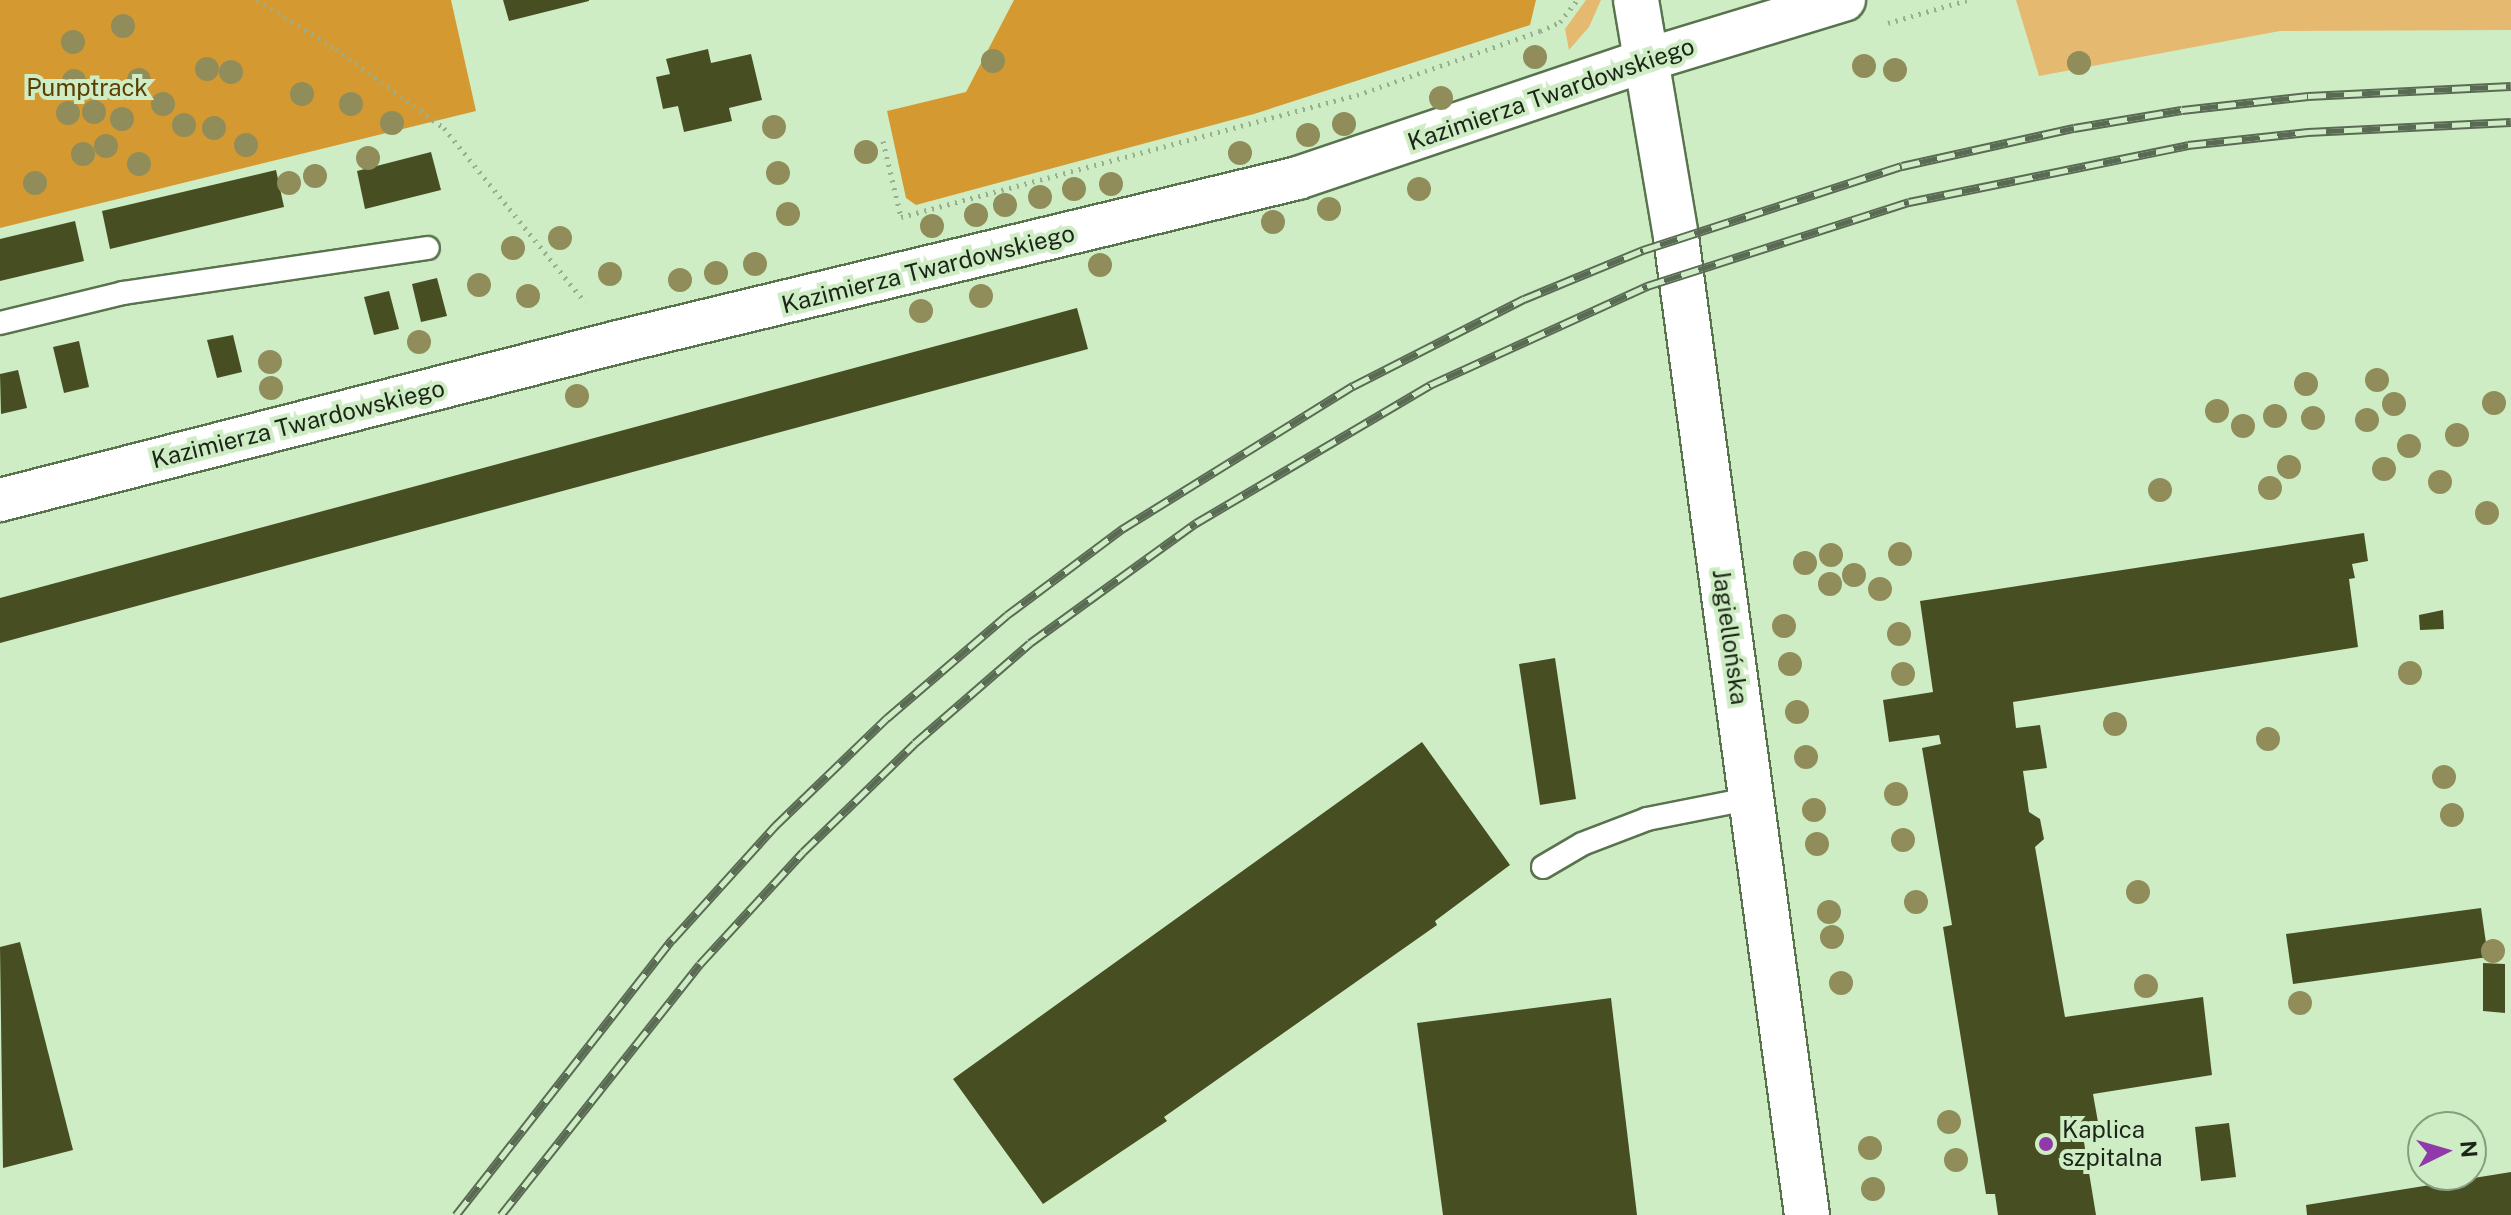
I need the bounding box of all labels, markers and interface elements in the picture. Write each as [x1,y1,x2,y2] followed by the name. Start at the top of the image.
[1404,31,1698,157] street label: Kazimierza Twardowskiego
[26,74,148,102] park label: Pumptrack
[778,219,1078,319] street label: Kazimierza Twardowskiego
[148,374,448,474] street label: Kazimierza Twardowskiego
[1706,567,1754,707] street label: Jagiellońska
[2407,1111,2487,1191] north arrow
[2062,1116,2163,1172] place label: Kaplica szpitalna
[2037,1135,2055,1153] marker: Kaplica szpitalna
[2455,1139,2483,1159] text: N

